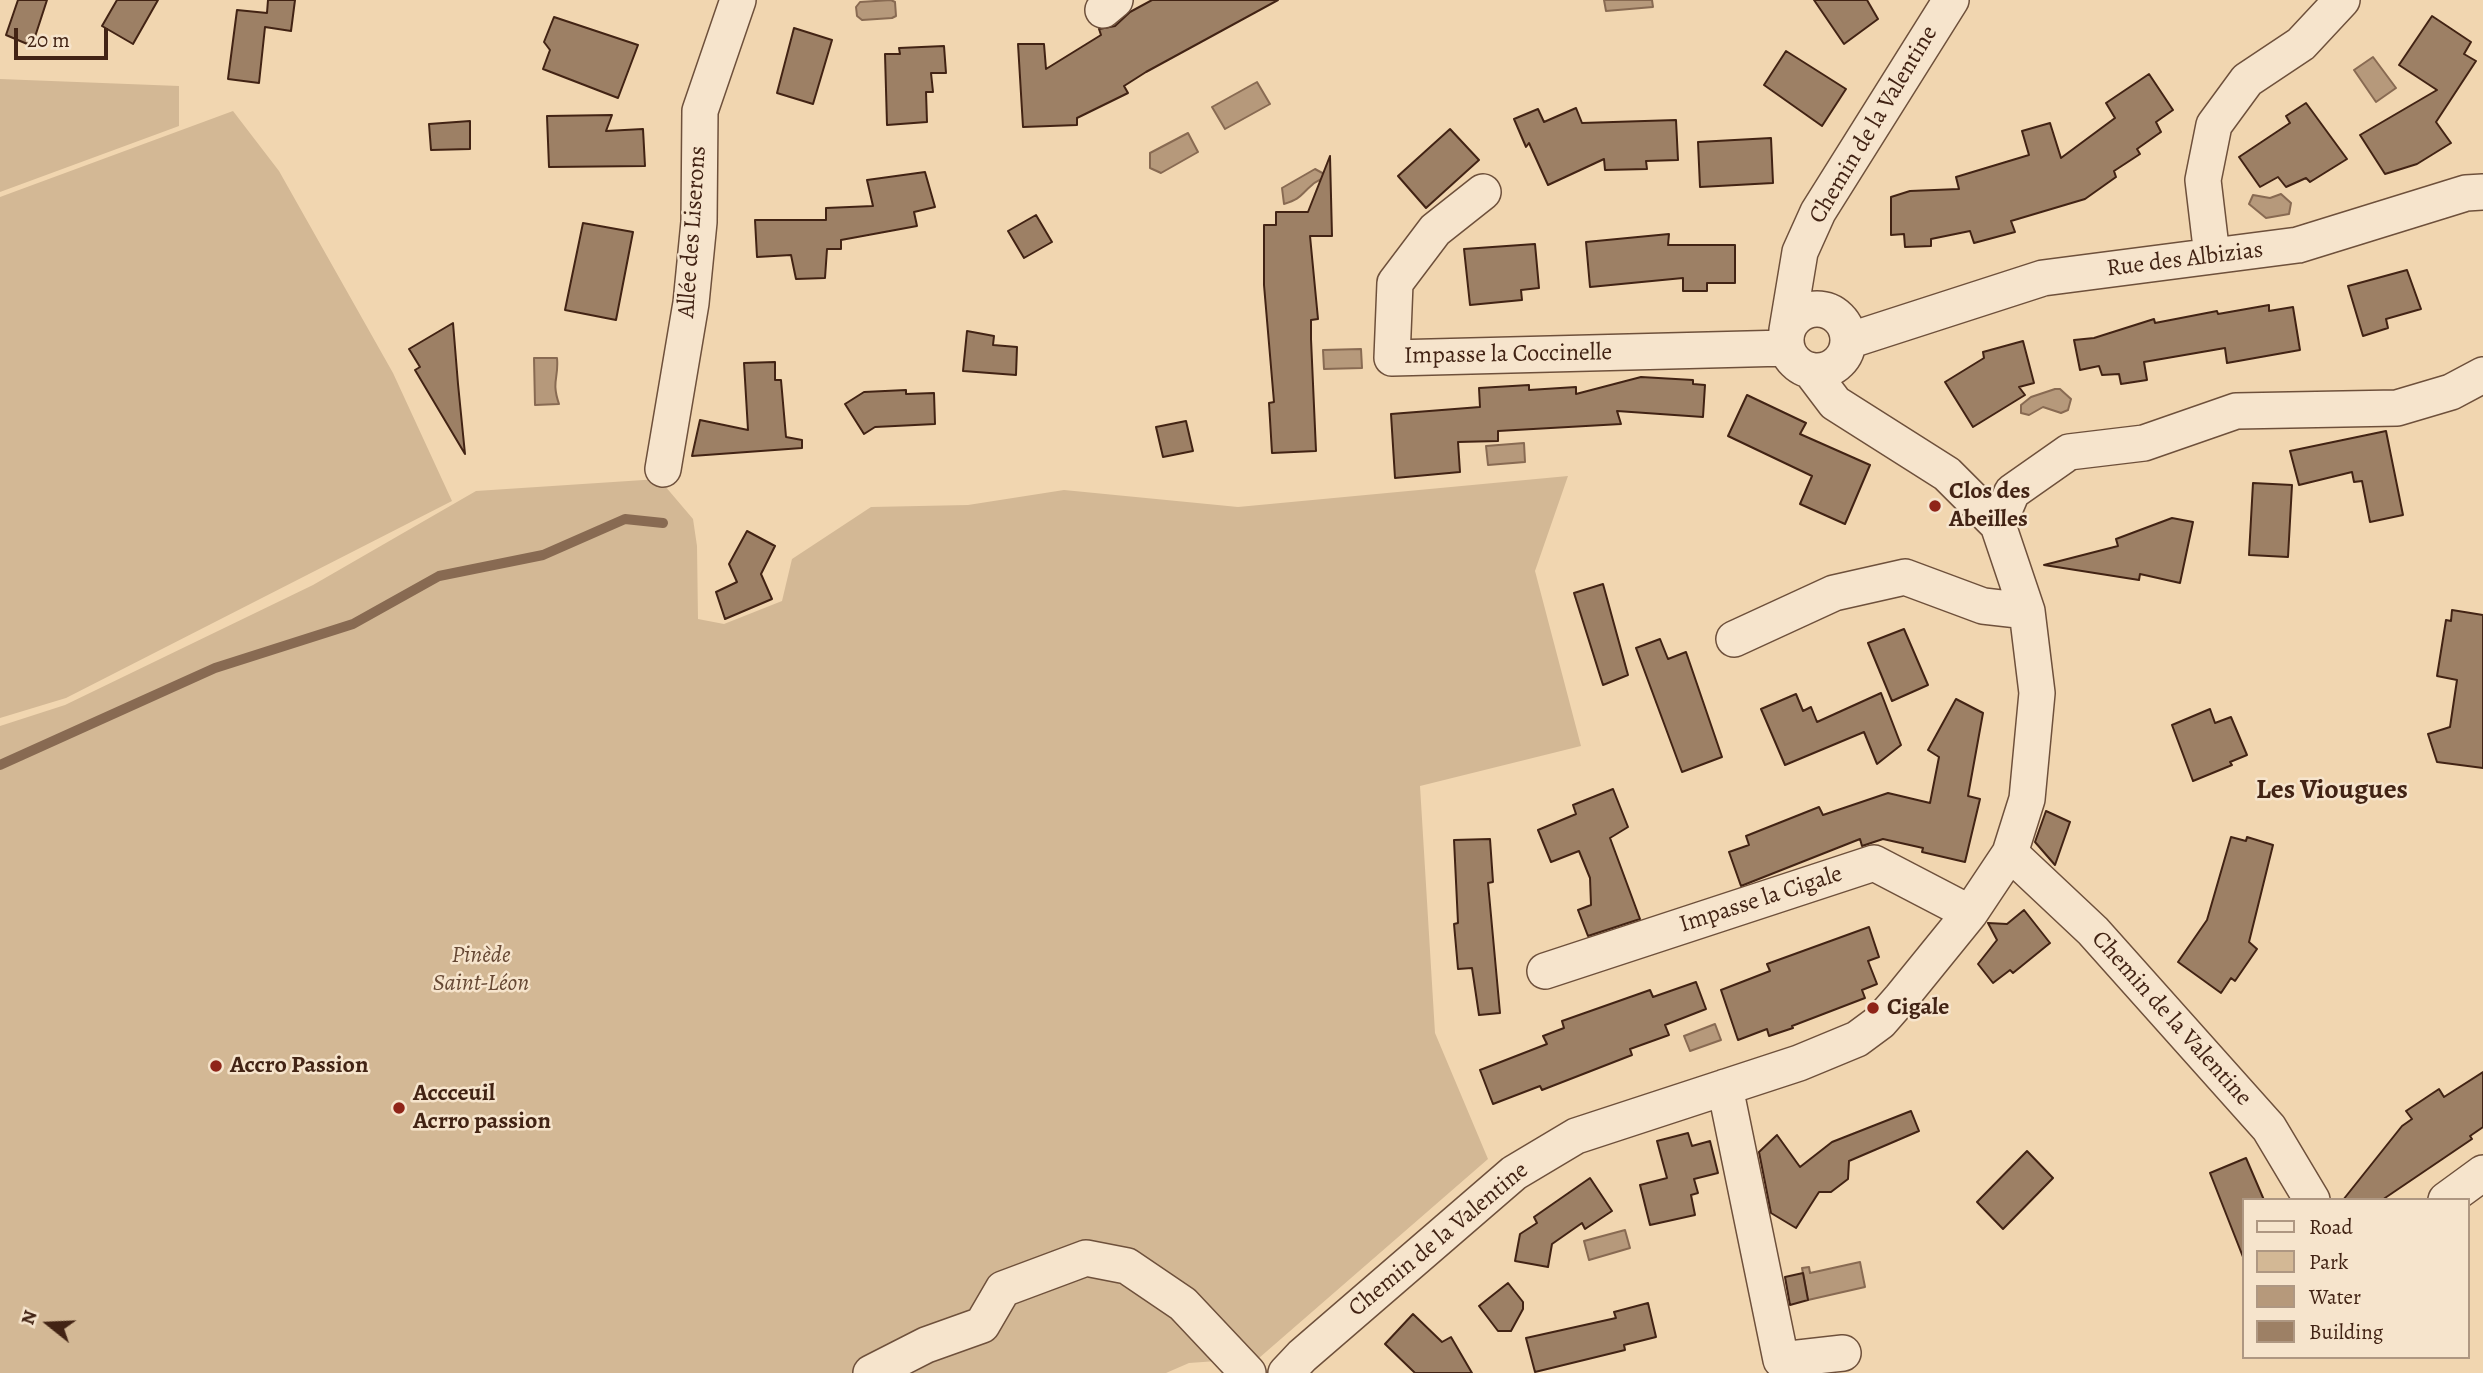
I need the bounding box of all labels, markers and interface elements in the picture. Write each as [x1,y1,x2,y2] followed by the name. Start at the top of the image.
[18,14,112,58] scale bar
[1804,21,1944,229] street label: Chemin de la Valentine
[27,26,70,54] text: 20 m
[673,145,713,319] street label: Allée des Liserons
[2105,236,2265,284] street label: Rue des Albizias
[1404,339,1612,371] street label: Impasse la Coccinelle
[1949,478,2030,534] place label: Clos des Abeilles
[1927,498,1943,514] marker: Clos des Abeilles
[2256,774,2408,808] district label: Les Viougues
[1676,860,1846,940] street label: Impasse la Cigale
[2085,926,2257,1112] street label: Chemin de la Valentine
[433,942,529,998] park label: Pinède Saint-Léon
[1887,994,1949,1022] place label: Cigale
[1865,1000,1881,1016] marker: Cigale
[230,1052,368,1080] place label: Accro Passion
[208,1058,224,1074] marker: Accro Passion
[413,1080,551,1136] place label: Accceuil Acrro passion
[391,1100,407,1116] marker: Accceuil Acrro passion
[1343,1156,1535,1324] street label: Chemin de la Valentine
[2242,1198,2469,1359] legend
[2309,1213,2353,1241] text: Road
[2309,1248,2348,1276] text: Park
[2309,1283,2361,1311] text: Water
[14,1289,84,1359] north arrow
[15,1307,44,1328] text: N
[2309,1318,2383,1346] text: Building

